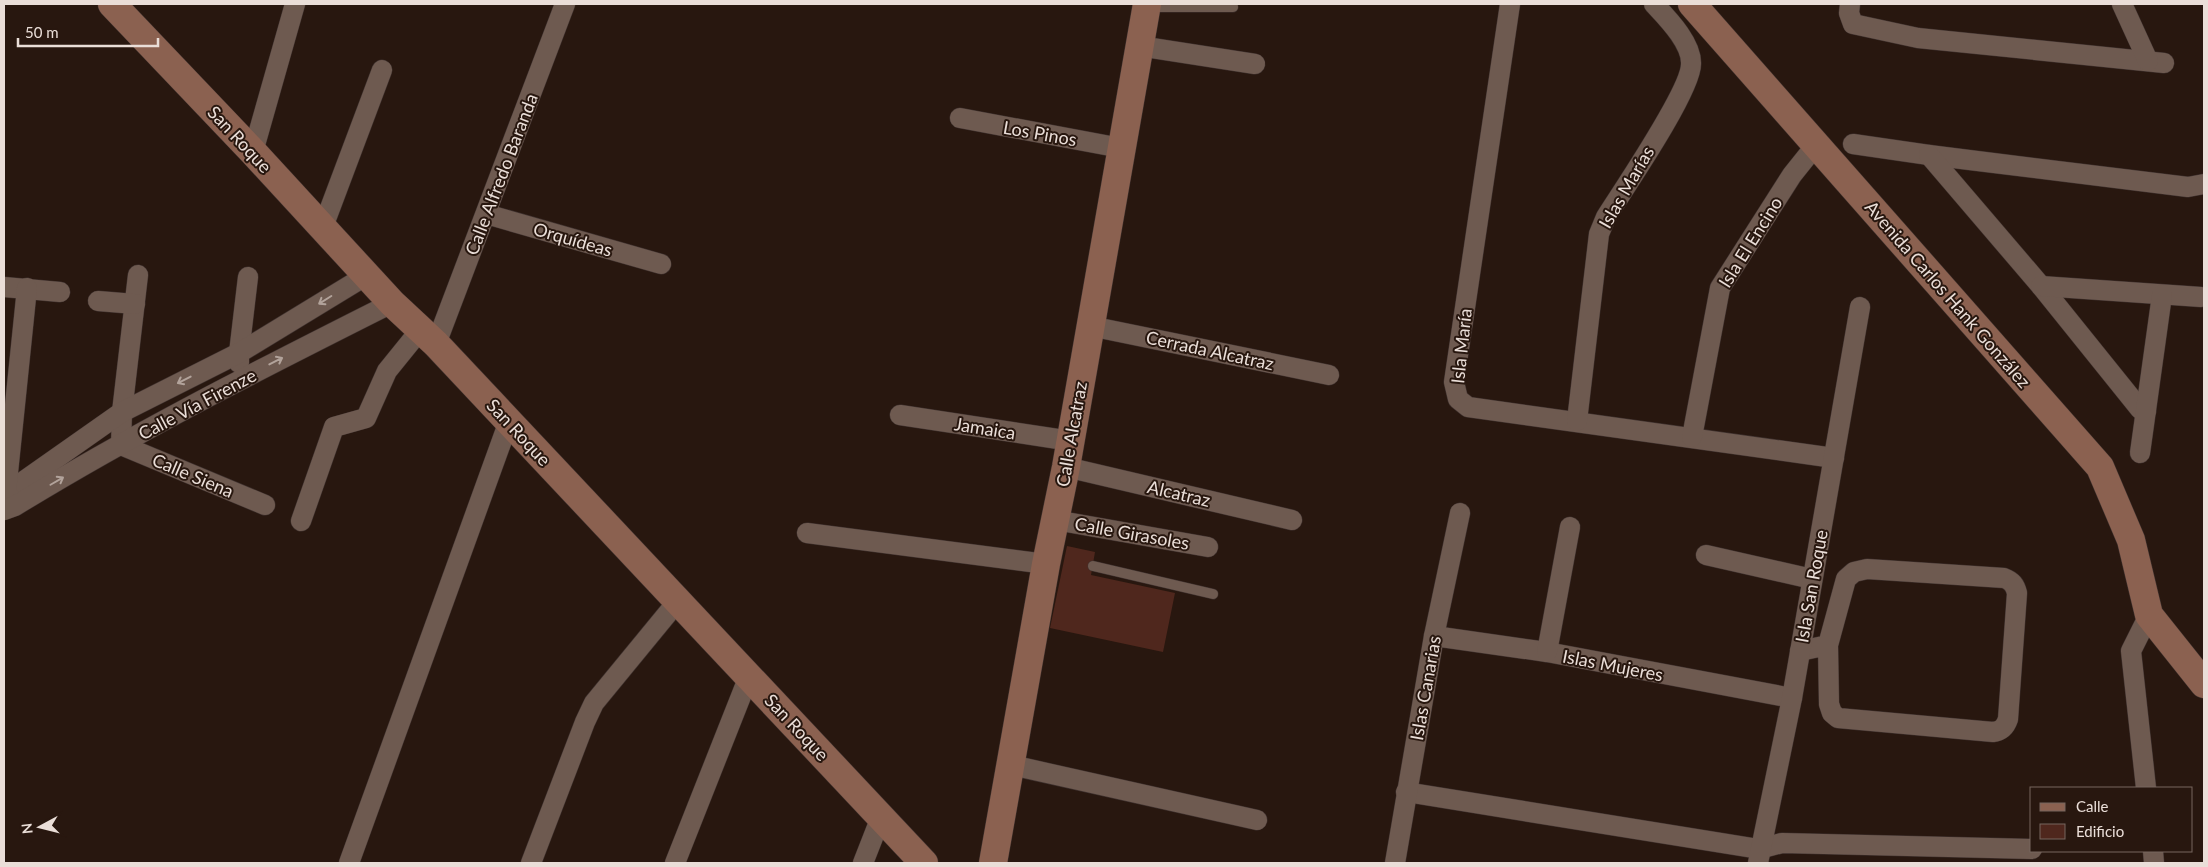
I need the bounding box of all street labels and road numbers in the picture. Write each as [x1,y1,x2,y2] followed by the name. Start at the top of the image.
[460,90,542,258] street label: Calle Alfredo Baranda
[203,101,277,177] street label: San Roque
[1001,116,1079,150] street label: Los Pinos
[1594,142,1658,232] street label: Islas Marías
[1713,193,1787,291] street label: Isla El Encino
[1861,196,2035,392] street label: Avenida Carlos Hank González
[531,217,615,261] street label: Orquídeas
[1446,307,1476,385] street label: Isla María
[1144,326,1276,374] street label: Cerrada Alcatraz
[134,364,260,444] street label: Calle Vía Firenze
[1051,380,1091,488] street label: Calle Alcatraz
[482,394,556,470] street label: San Roque
[953,412,1017,444] street label: Jamaica
[149,448,237,502] street label: Calle Siena
[1145,475,1213,511] street label: Alcatraz
[1073,512,1191,554] street label: Calle Girasoles
[1790,528,1832,644] street label: Isla San Roque
[1405,634,1445,742] street label: Islas Canarias
[1561,644,1665,686] street label: Islas Mujeres
[760,689,834,765] street label: San Roque

